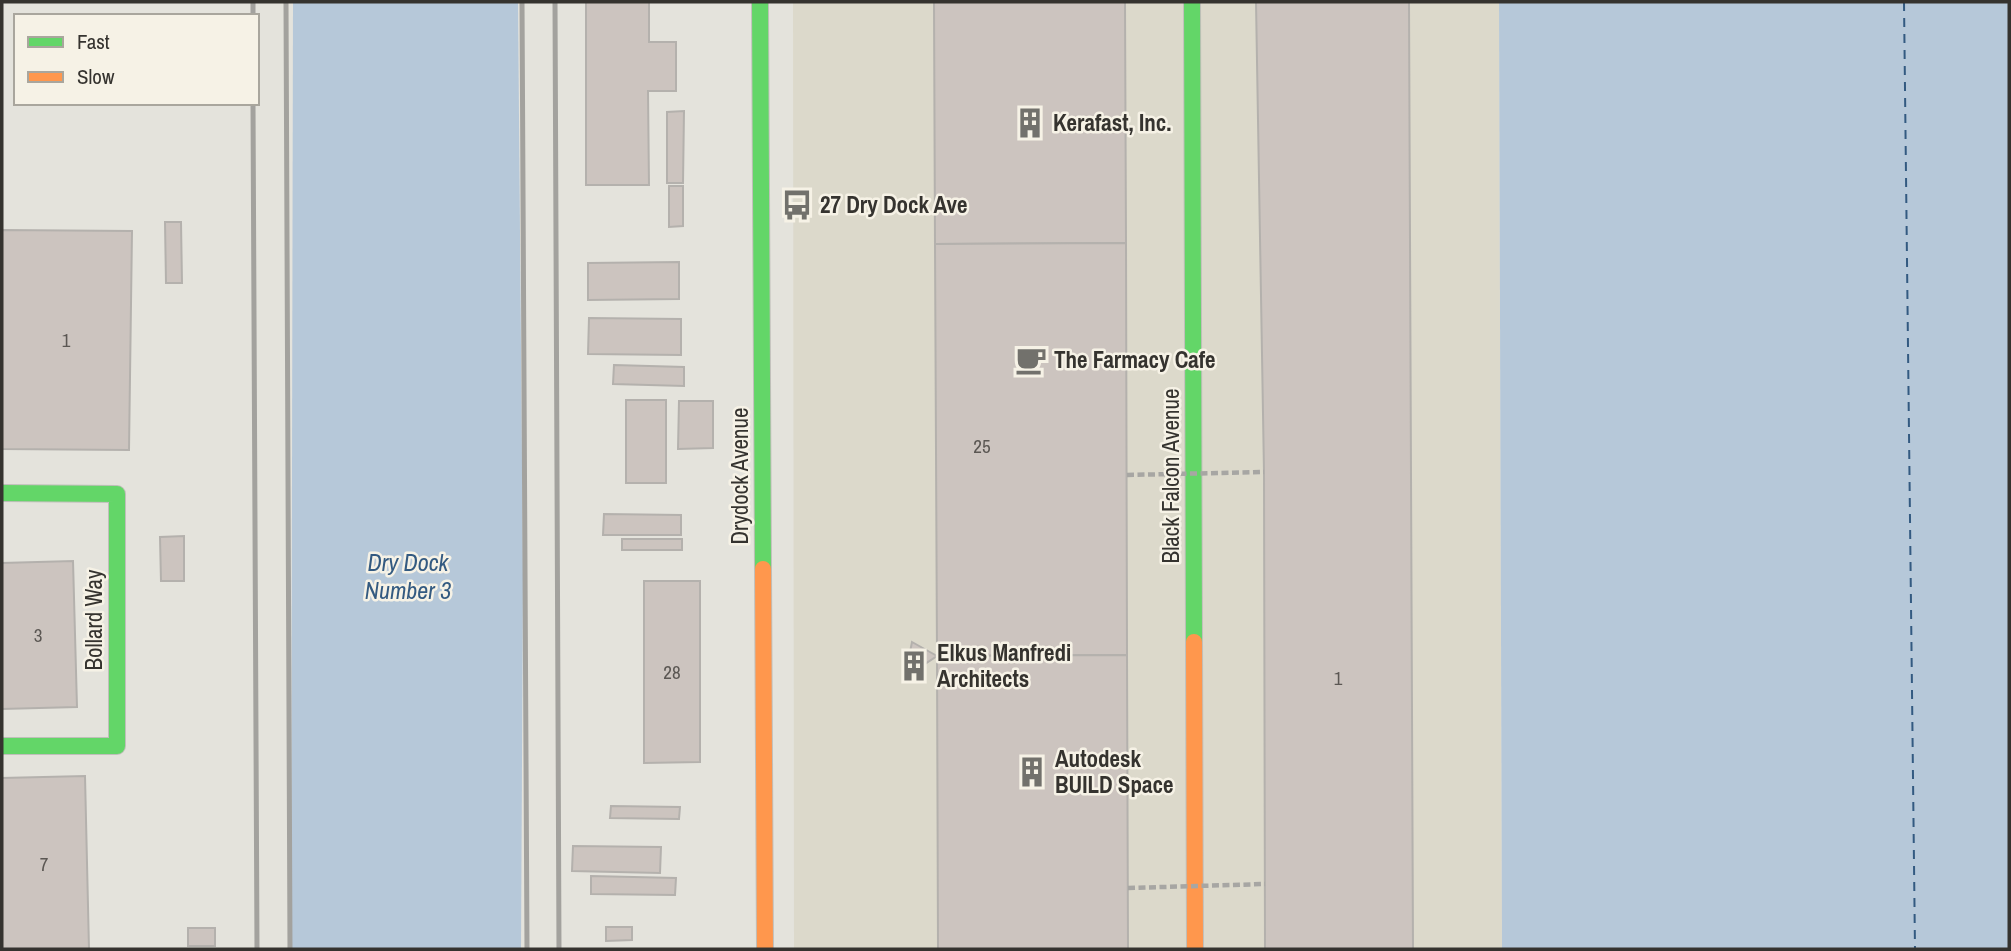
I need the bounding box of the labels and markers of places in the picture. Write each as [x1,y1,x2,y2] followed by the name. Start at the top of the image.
[1013,106,1047,140] building icon: Kerafast, Inc.
[1053,107,1171,138] place label: Kerafast, Inc.
[780,188,814,222] bus stop icon: 27 Dry Dock Ave
[820,189,967,220] place label: 27 Dry Dock Ave
[1014,343,1048,377] cafe icon: The Farmacy Cafe
[1054,344,1216,375] place label: The Farmacy Cafe
[937,637,1071,694] place label: Elkus Manfredi Architects
[897,649,931,683] building icon: Elkus Manfredi Architects
[1055,743,1173,800] place label: Autodesk BUILD Space
[1015,755,1049,789] building icon: Autodesk BUILD Space

